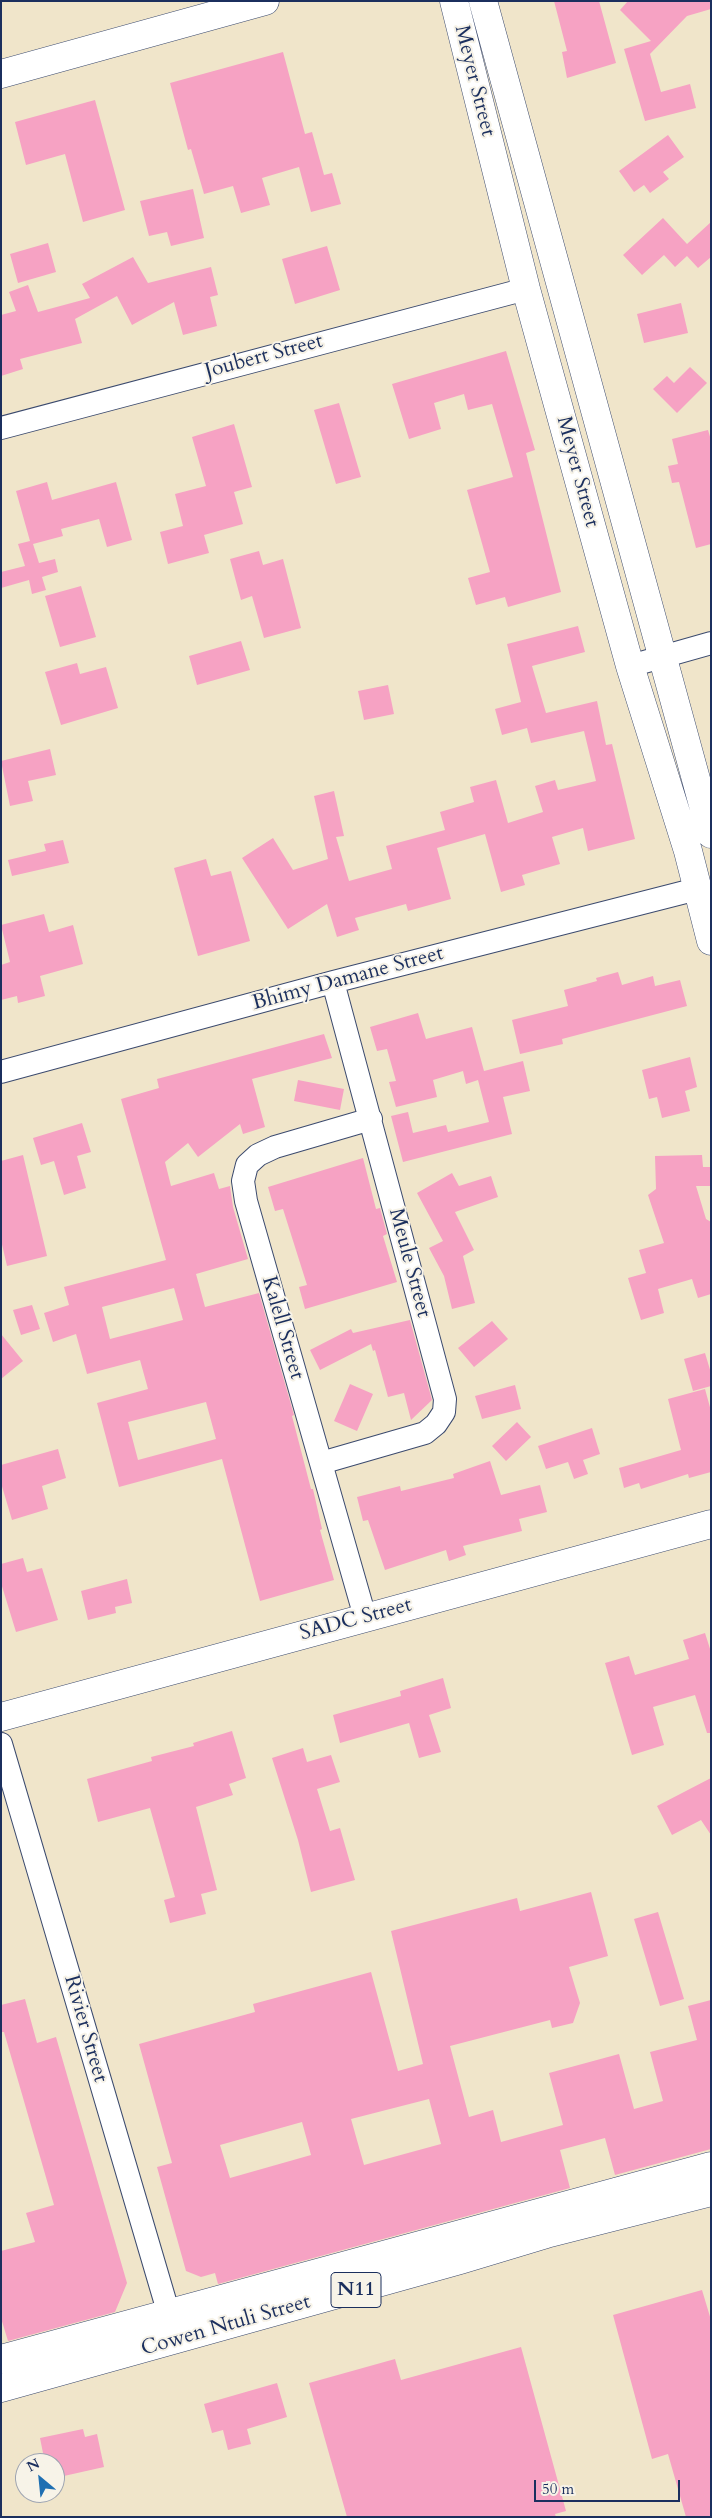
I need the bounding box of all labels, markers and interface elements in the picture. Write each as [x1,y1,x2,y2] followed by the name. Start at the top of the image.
[448,23,500,139] street label: Meyer Street
[202,329,326,385] street label: Joubert Street
[550,414,604,530] street label: Meyer Street
[250,941,446,1017] street label: Bhimy Damane Street
[382,1206,436,1320] street label: Meule Street
[255,1273,309,1383] street label: Kalell Street
[297,1593,415,1647] street label: SADC Street
[58,1972,112,2086] street label: Rivier Street
[331,2272,381,2308] road number: N11
[138,2290,314,2362] street label: Cowen Ntuli Street
[15,2453,65,2503] north arrow
[23,2454,43,2476] text: N
[537,2470,683,2502] scale bar
[542,2479,574,2499] text: 50 m

